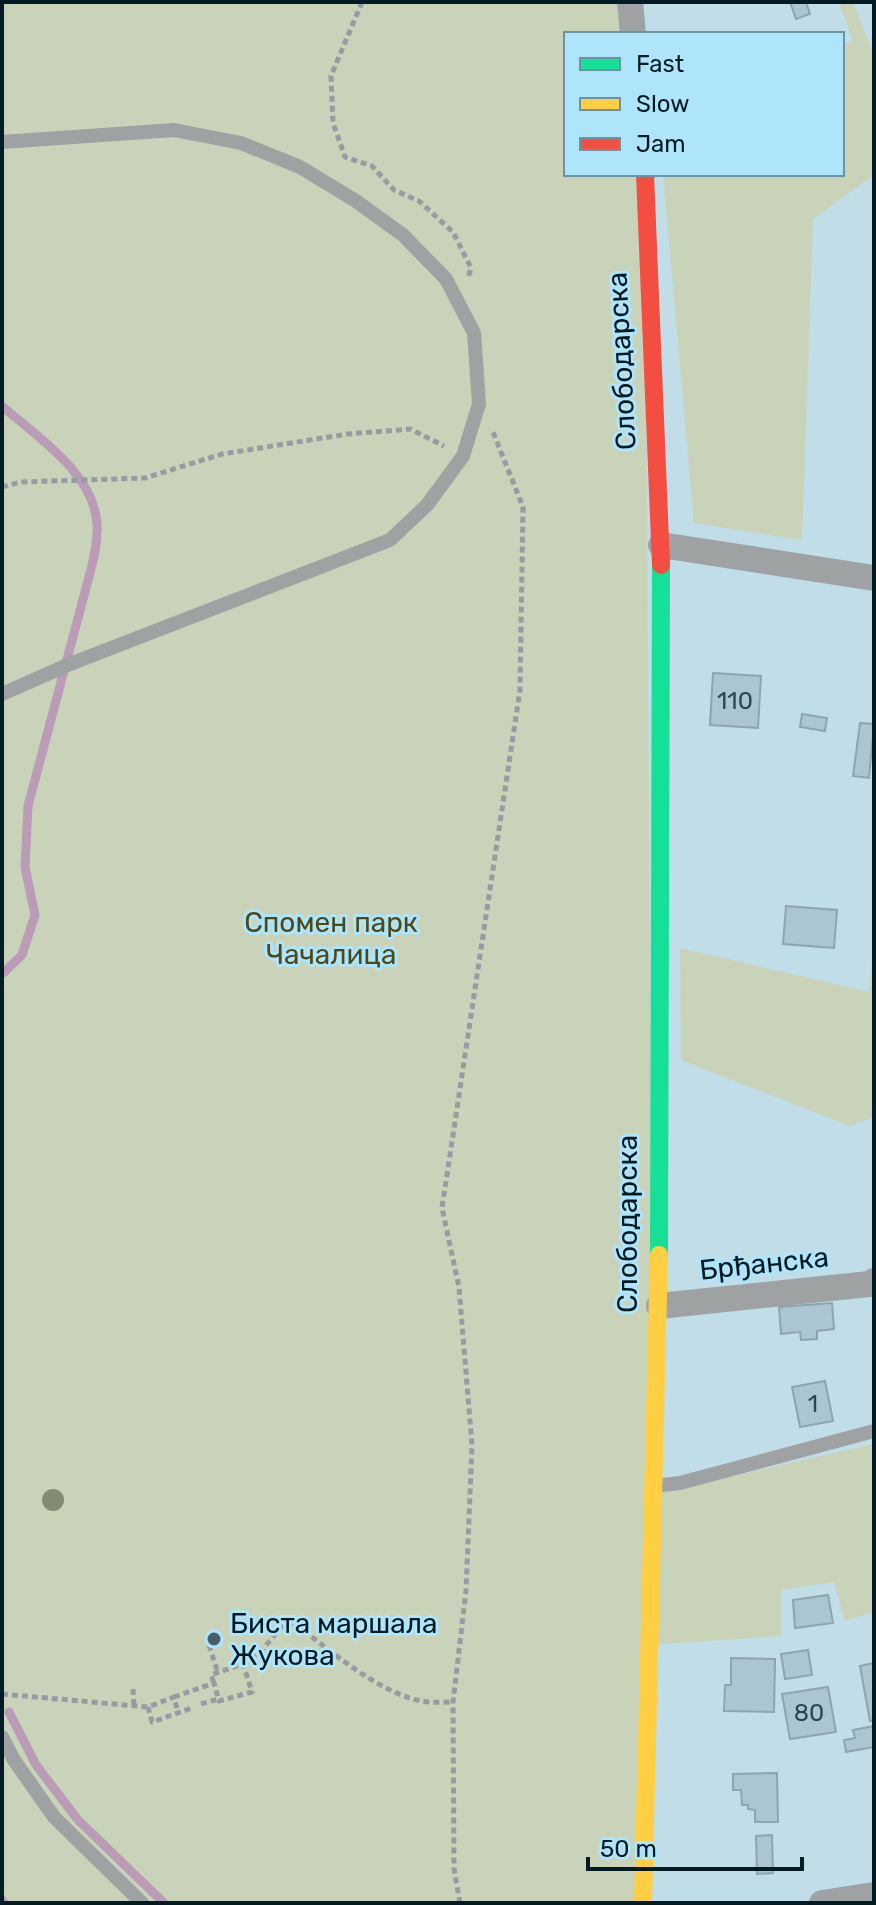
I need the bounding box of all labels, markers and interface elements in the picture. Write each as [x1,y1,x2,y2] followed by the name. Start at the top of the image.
[564,32,844,176] legend
[636,50,684,78] text: Fast
[636,90,689,118] text: Slow
[636,130,686,158] text: Jam
[600,271,643,451] street label: Слободарска
[717,687,753,715] house number: 110
[244,906,418,971] park label: Спомен парк Чачалица
[611,1135,644,1313] street label: Слободарска
[698,1240,830,1287] street label: Брђанска
[808,1390,818,1418] house number: 1
[230,1607,438,1672] place label: Биста маршала Жукова
[205,1630,223,1648] marker: Биста маршала Жукова
[794,1699,824,1727] house number: 80
[588,1821,802,1871] scale bar
[600,1835,657,1863] text: 50 m

